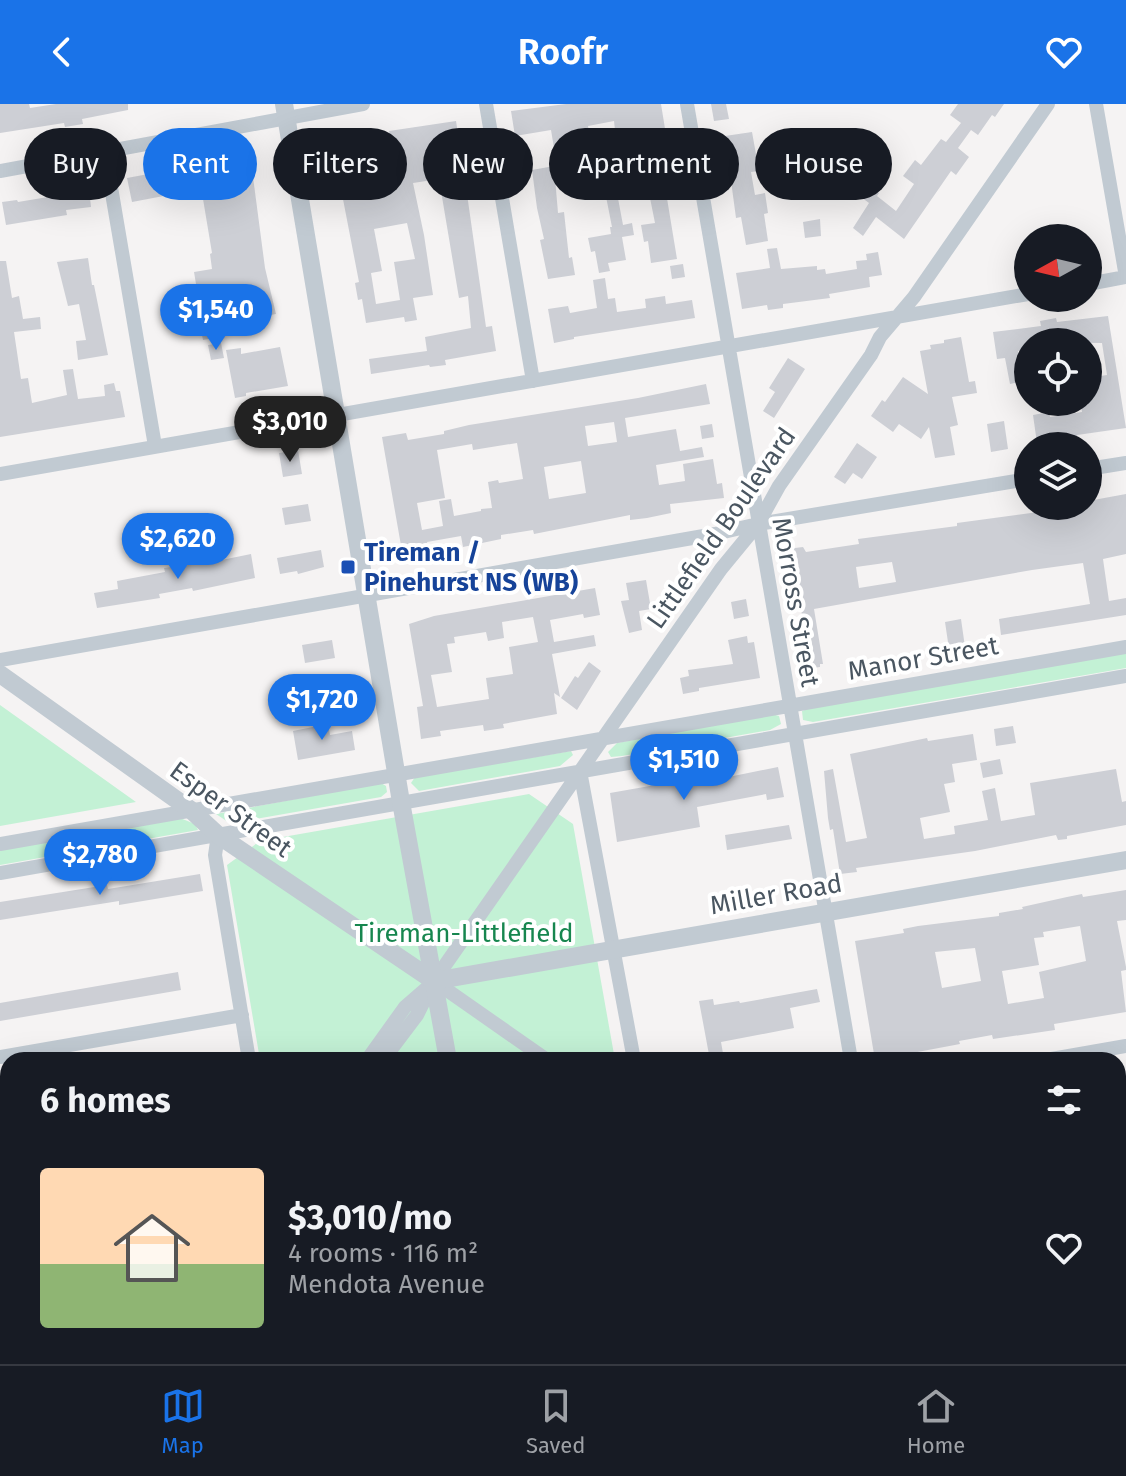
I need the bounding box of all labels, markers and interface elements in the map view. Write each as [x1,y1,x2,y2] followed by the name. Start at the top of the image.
[40,30,84,74] icon: back
[518,30,608,74] text: Roofr
[1042,30,1086,74] icon: heart
[24,128,127,200] chip: Buy
[143,128,257,200] chip: Rent
[273,128,407,200] chip: Filters
[423,128,533,200] chip: New
[549,128,739,200] chip: Apartment
[755,128,892,200] chip: House
[1014,224,1102,312] north arrow
[1014,224,1102,520] map controls
[151,284,281,352] pin: $1,540
[178,294,254,325] text: $1,540
[1014,328,1102,416] button: locate
[225,396,355,464] pin: $3,010
[252,406,328,437] text: $3,010
[640,422,803,635] street label: Littlefield Boulevard
[1014,432,1102,520] button: layers
[113,513,243,581] pin: $2,620
[765,515,826,690] street label: Morross Street
[140,523,216,554] text: $2,620
[364,537,578,598] place label: Tireman / Pinehurst NS (WB)
[339,558,357,576] marker: Tireman / Pinehurst NS (WB)
[845,630,1001,687] street label: Manor Street
[257,674,387,742] pin: $1,720
[286,684,358,715] text: $1,720
[619,734,749,802] pin: $1,510
[648,744,720,775] text: $1,510
[164,755,298,864] street label: Esper Street
[35,829,165,897] pin: $2,780
[62,839,138,870] text: $2,780
[708,868,845,921] street label: Miller Road
[355,918,573,949] park label: Tireman-Littlefield
[1042,1078,1086,1122] icon: filters
[40,1080,171,1121] text: 6 homes
[288,1197,452,1238] text: $3,010/mo
[104,1200,200,1296] icon: home
[1042,1226,1086,1270] icon: heart
[288,1238,478,1269] text: 4 rooms · 116 m²
[288,1269,485,1300] text: Mendota Avenue
[161,1384,205,1459] tab: Map
[526,1384,585,1459] tab: Saved
[907,1384,965,1459] tab: Home

